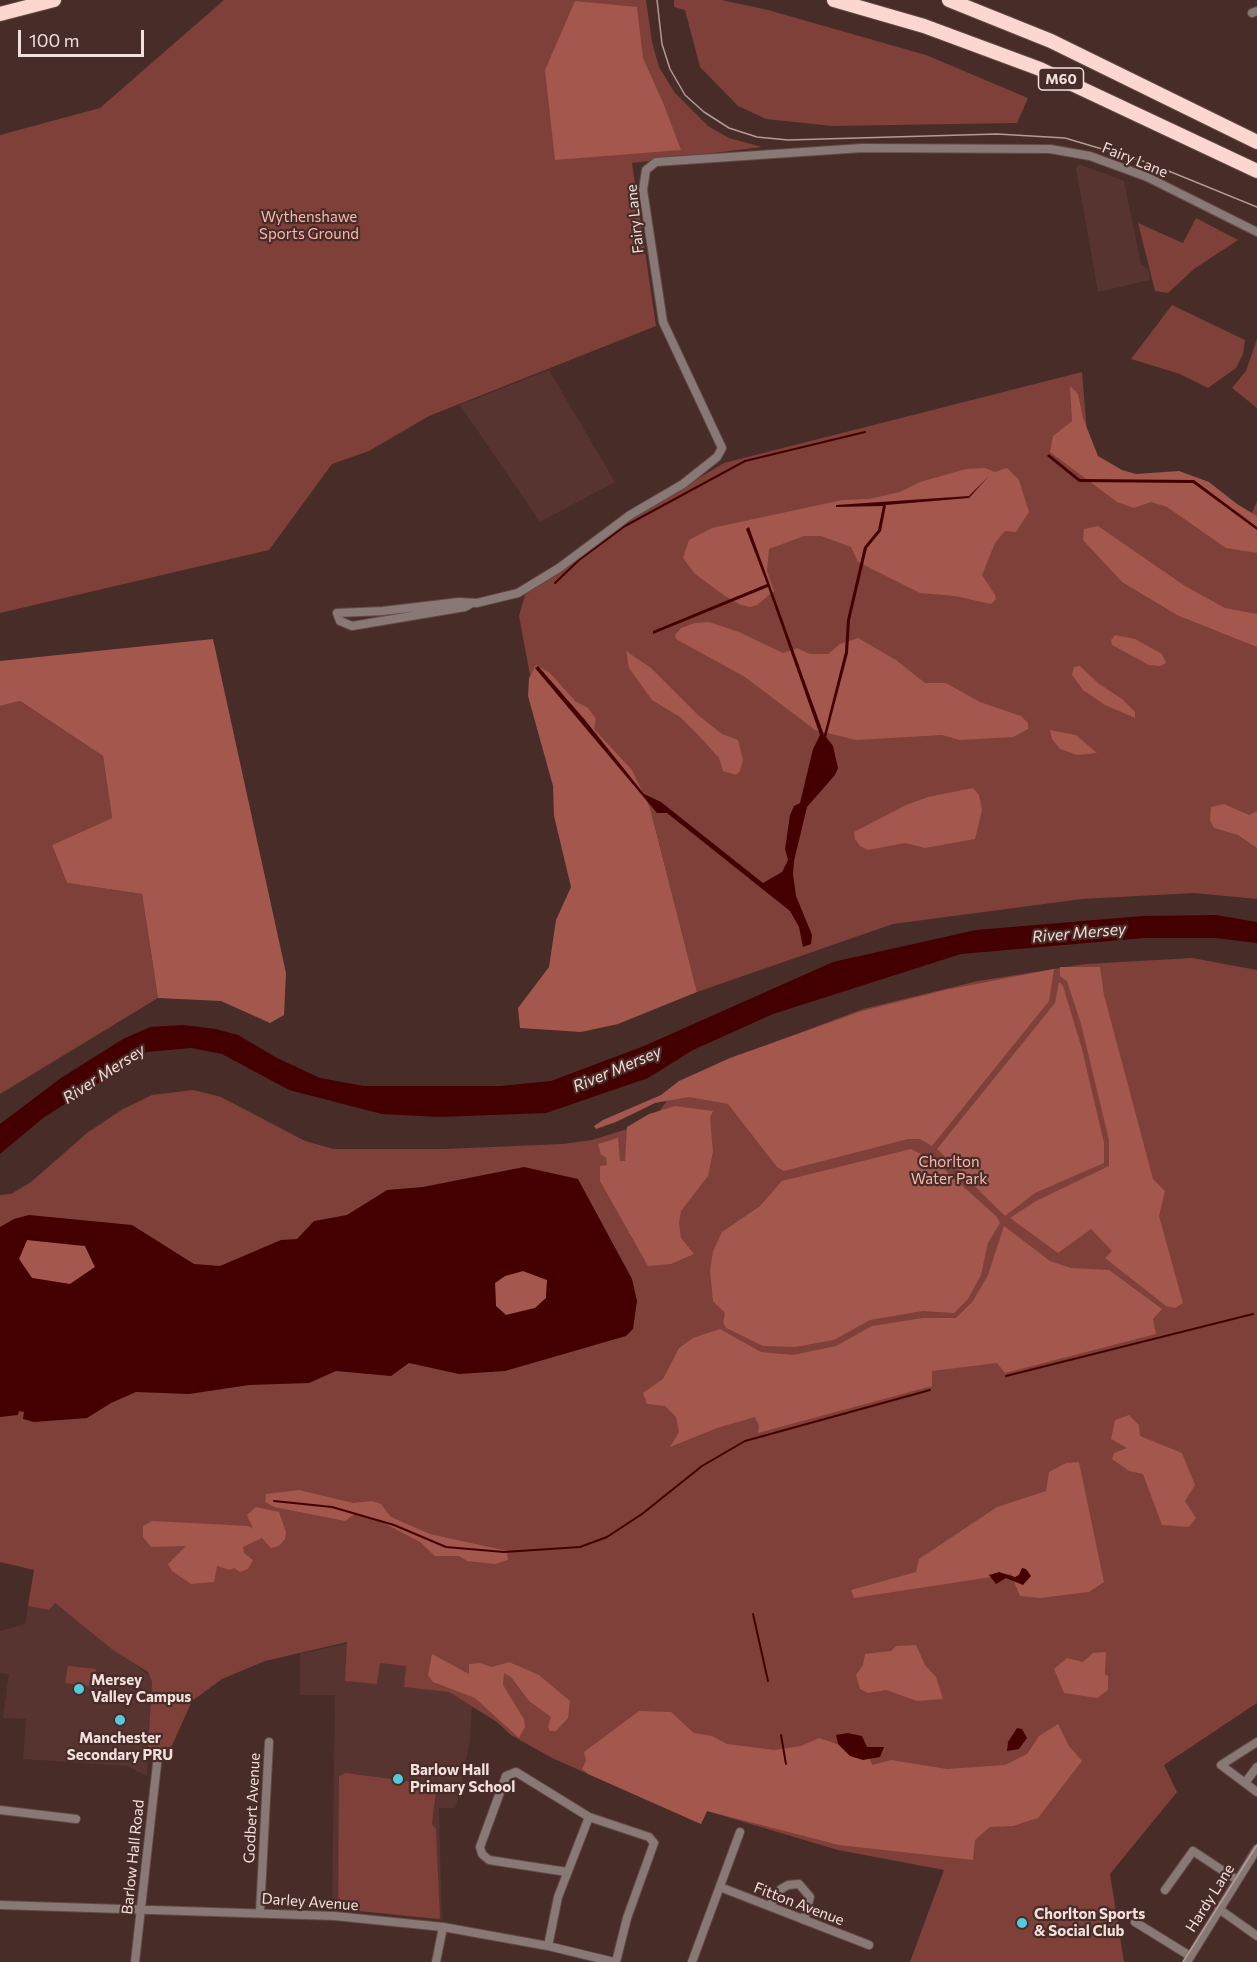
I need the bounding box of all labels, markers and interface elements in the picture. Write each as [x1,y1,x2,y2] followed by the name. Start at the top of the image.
[21,18,147,56] scale bar
[29,29,79,51] text: 100 m
[1038,68,1084,90] road number: M60
[1099,139,1171,181] street label: Fairy Lane
[622,183,648,255] street label: Fairy Lane
[259,208,359,243] park label: Wythenshawe Sports Ground
[1031,919,1127,947] water label: River Mersey
[59,1040,149,1108] water label: River Mersey
[570,1042,664,1096] water label: River Mersey
[911,1153,987,1188] park label: Chorlton Water Park
[91,1671,191,1706] place label: Mersey Valley Campus
[72,1682,86,1696] marker: Mersey Valley Campus
[113,1713,127,1727] marker: Manchester Secondary PRU
[67,1729,173,1764] place label: Manchester Secondary PRU
[240,1752,264,1864] street label: Godbert Avenue
[410,1761,515,1796] place label: Barlow Hall Primary School
[391,1772,405,1786] marker: Barlow Hall Primary School
[118,1799,148,1915] street label: Barlow Hall Road
[1182,1861,1238,1935] street label: Hardy Lane
[751,1879,847,1929] street label: Fitton Avenue
[261,1890,359,1914] street label: Darley Avenue
[1034,1905,1145,1940] place label: Chorlton Sports & Social Club
[1015,1916,1029,1930] marker: Chorlton Sports & Social Club

